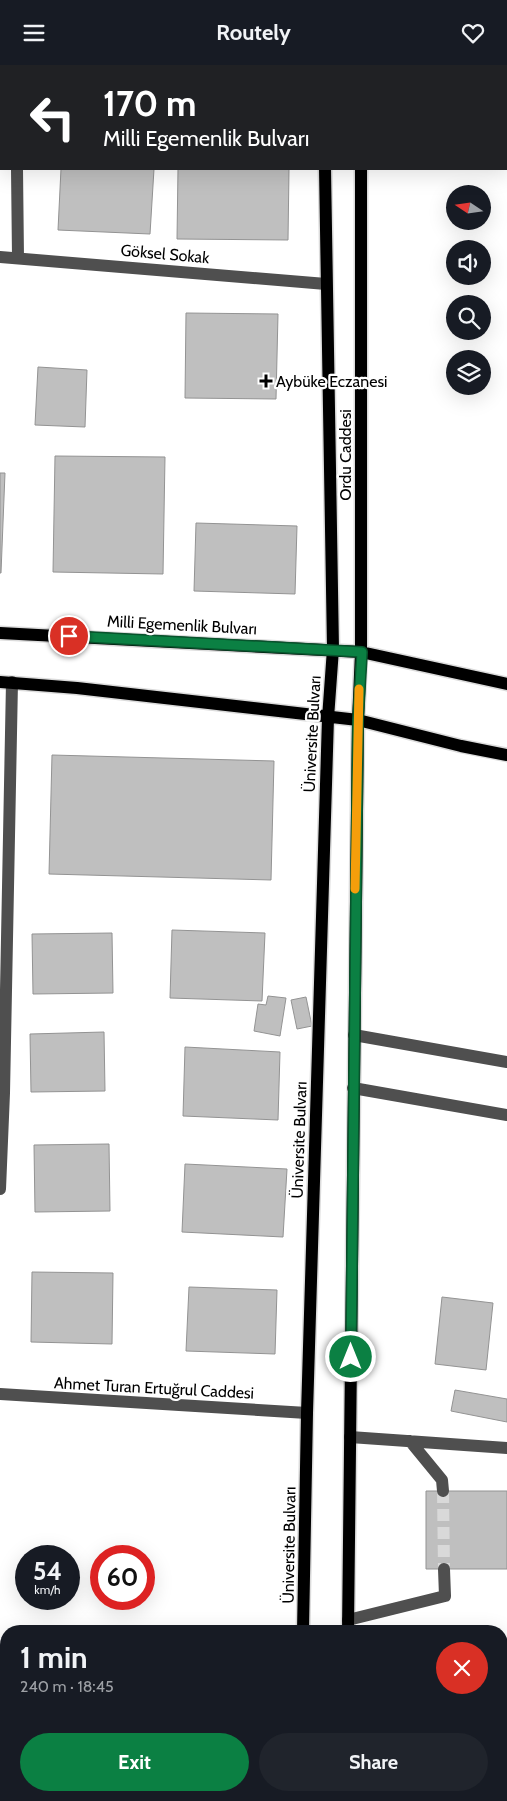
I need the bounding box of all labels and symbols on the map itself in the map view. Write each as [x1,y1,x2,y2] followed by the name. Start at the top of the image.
[446,185,491,230] north arrow
[120,241,211,267] street label: Göksel Sokak
[276,372,387,391] place label: Aybüke Eczanesi
[260,375,272,387] marker: Aybüke Eczanesi
[336,409,355,501] street label: Ordu Caddesi
[107,612,257,638] street label: Milli Egemenlik Bulvarı
[48,615,90,657] pin
[299,675,325,793] street label: Üniversite Bulvarı
[287,1081,311,1199] street label: Üniversite Bulvarı
[324,1330,376,1382] position arrow
[53,1373,255,1403] street label: Ahmet Turan Ertuğrul Caddesi
[278,1486,300,1604] street label: Üniversite Bulvarı
[90,1545,155,1610] speed limit sign: 60

